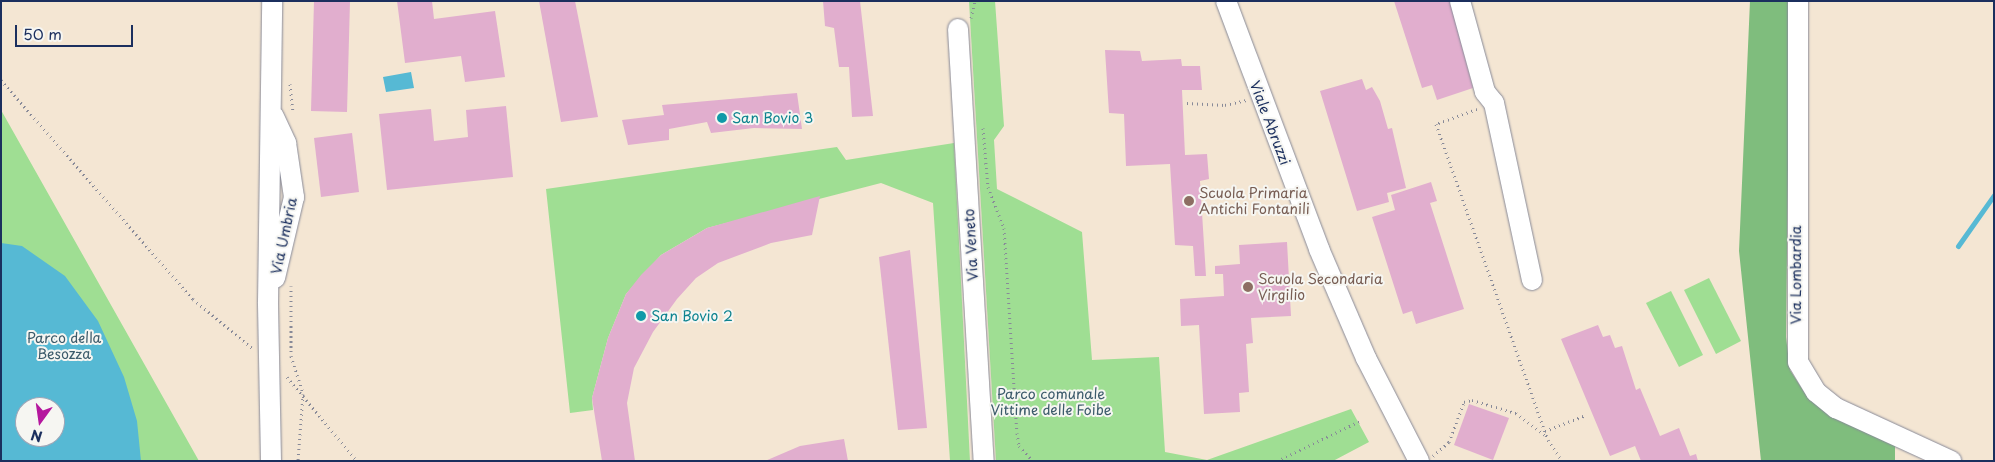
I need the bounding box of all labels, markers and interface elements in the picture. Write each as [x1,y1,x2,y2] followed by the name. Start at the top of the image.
[18,15,135,47] scale bar
[23,22,62,45] text: 50 m
[1246,79,1294,167] street label: Viale Abruzzi
[732,110,812,126] place label: San Bovio 3
[716,112,728,124] marker: San Bovio 3
[1199,185,1310,218] place label: Scuola Primaria Antichi Fontanili
[1183,195,1195,207] marker: Scuola Primaria Antichi Fontanili
[268,197,300,275] street label: Via Umbria
[961,208,981,282] street label: Via Veneto
[1788,226,1804,324] street label: Via Lombardia
[1258,271,1384,304] place label: Scuola Secondaria Virgilio
[1242,281,1254,293] marker: Scuola Secondaria Virgilio
[651,308,732,324] place label: San Bovio 2
[635,310,647,322] marker: San Bovio 2
[27,330,101,362] park label: Parco della Besozza
[990,386,1112,418] park label: Parco comunale Vittime delle Foibe
[15,397,65,447] north arrow
[29,425,44,448] text: N

